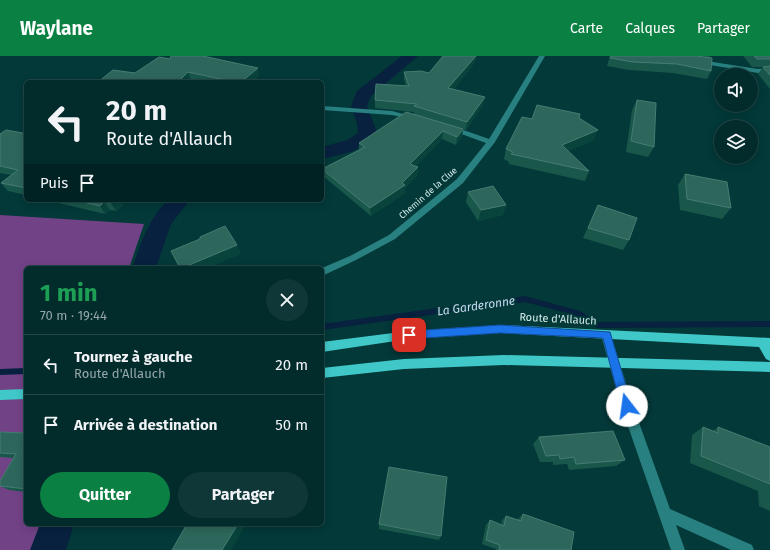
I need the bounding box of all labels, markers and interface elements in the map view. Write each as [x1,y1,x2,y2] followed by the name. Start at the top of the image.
[20,17,93,40] text: Waylane
[570,20,603,37] text: Carte
[625,20,675,37] text: Calques
[697,20,750,37] text: Partager
[714,68,758,164] map controls
[714,68,758,112] button: sound
[106,94,167,127] text: 20 m
[40,96,92,148] icon: left
[714,120,758,164] button: layers
[106,128,233,150] text: Route d'Allauch
[397,165,459,221] street label: Chemin de la Clue
[76,172,98,194] icon: arrive
[40,174,68,192] text: Puis
[40,279,98,307] text: 1 min
[266,279,308,321] button: close
[436,294,516,318] water label: La Garderonne
[40,308,107,323] text: 70 m · 19:44
[519,310,597,328] street label: Route d'Allauch
[392,318,426,352] pin
[398,324,420,346] icon: arrive
[74,348,193,366] text: Tournez à gauche
[40,354,62,376] icon: left
[275,356,308,374] text: 20 m
[74,366,166,381] text: Route d'Allauch
[606,385,648,427] position arrow
[40,414,62,436] icon: arrive
[74,416,217,434] text: Arrivée à destination
[275,416,308,434] text: 50 m
[40,472,170,518] button: Quitter
[178,472,308,518] button: Partager

